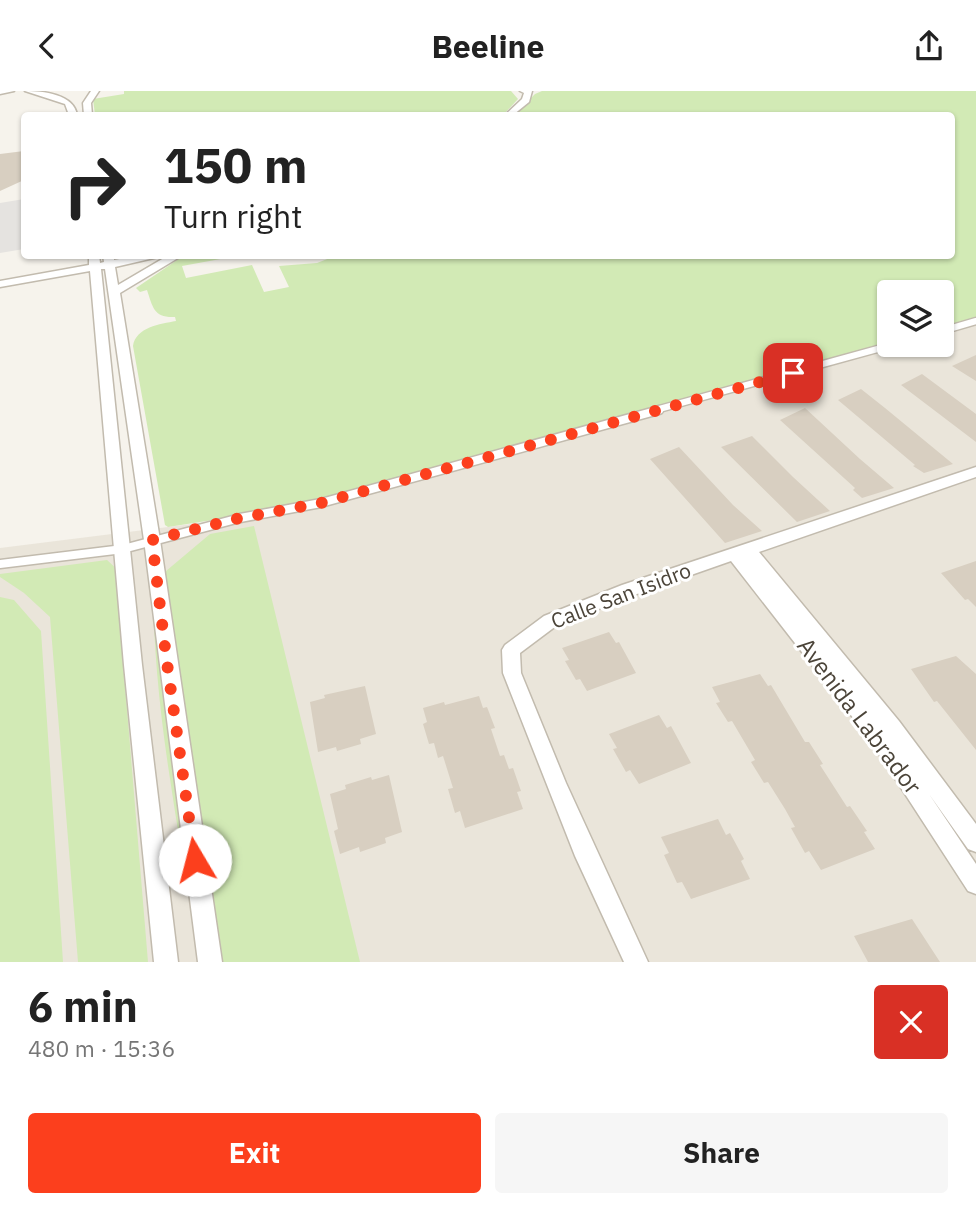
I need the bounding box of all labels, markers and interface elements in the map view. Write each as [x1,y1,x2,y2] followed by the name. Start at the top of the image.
[431,25,545,67] text: Beeline
[28,27,66,65] icon: back
[910,27,948,65] icon: share
[164,133,308,196] text: 150 m
[49,140,140,231] icon: right
[164,195,302,237] text: Turn right
[877,280,954,357] map controls
[877,280,954,357] button: layers
[763,343,823,403] pin
[774,354,812,392] icon: arrive
[547,556,695,635] street label: Calle San Isidro
[790,631,929,800] street label: Avenida Labrador
[158,823,232,897] position arrow
[28,979,138,1034] text: 6 min
[874,985,948,1059] button: close
[28,1033,175,1063] text: 480 m · 15:36
[28,1113,481,1193] button: Exit
[495,1113,948,1193] button: Share

